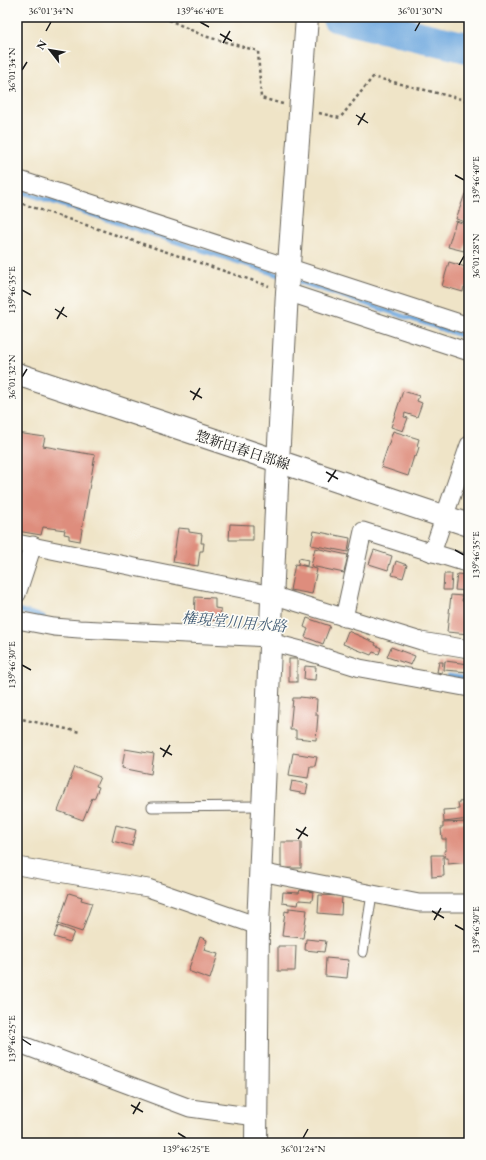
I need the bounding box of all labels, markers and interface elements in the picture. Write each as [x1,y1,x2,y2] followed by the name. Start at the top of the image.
[29,4,74,17] text: 36°01'34"N
[176,4,224,17] text: 139°46'40"E
[398,4,443,17] text: 36°01'30"N
[30,30,70,70] north arrow
[33,37,50,52] text: N
[5,47,18,92] text: 36°01'34"N
[469,156,482,204] text: 139°46'40"E
[469,233,482,278] text: 36°01'28"N
[5,266,18,314] text: 139°46'35"E
[5,354,18,399] text: 36°01'32"N
[194,426,292,474] street label: 惣新田春日部線
[469,531,482,579] text: 139°46'35"E
[181,607,288,636] water label: 権現堂川用水路
[5,641,18,689] text: 139°46'30"E
[469,906,482,954] text: 139°46'30"E
[5,1015,18,1063] text: 139°46'25"E
[162,1142,210,1155] text: 139°46'25"E
[281,1142,326,1155] text: 36°01'24"N

